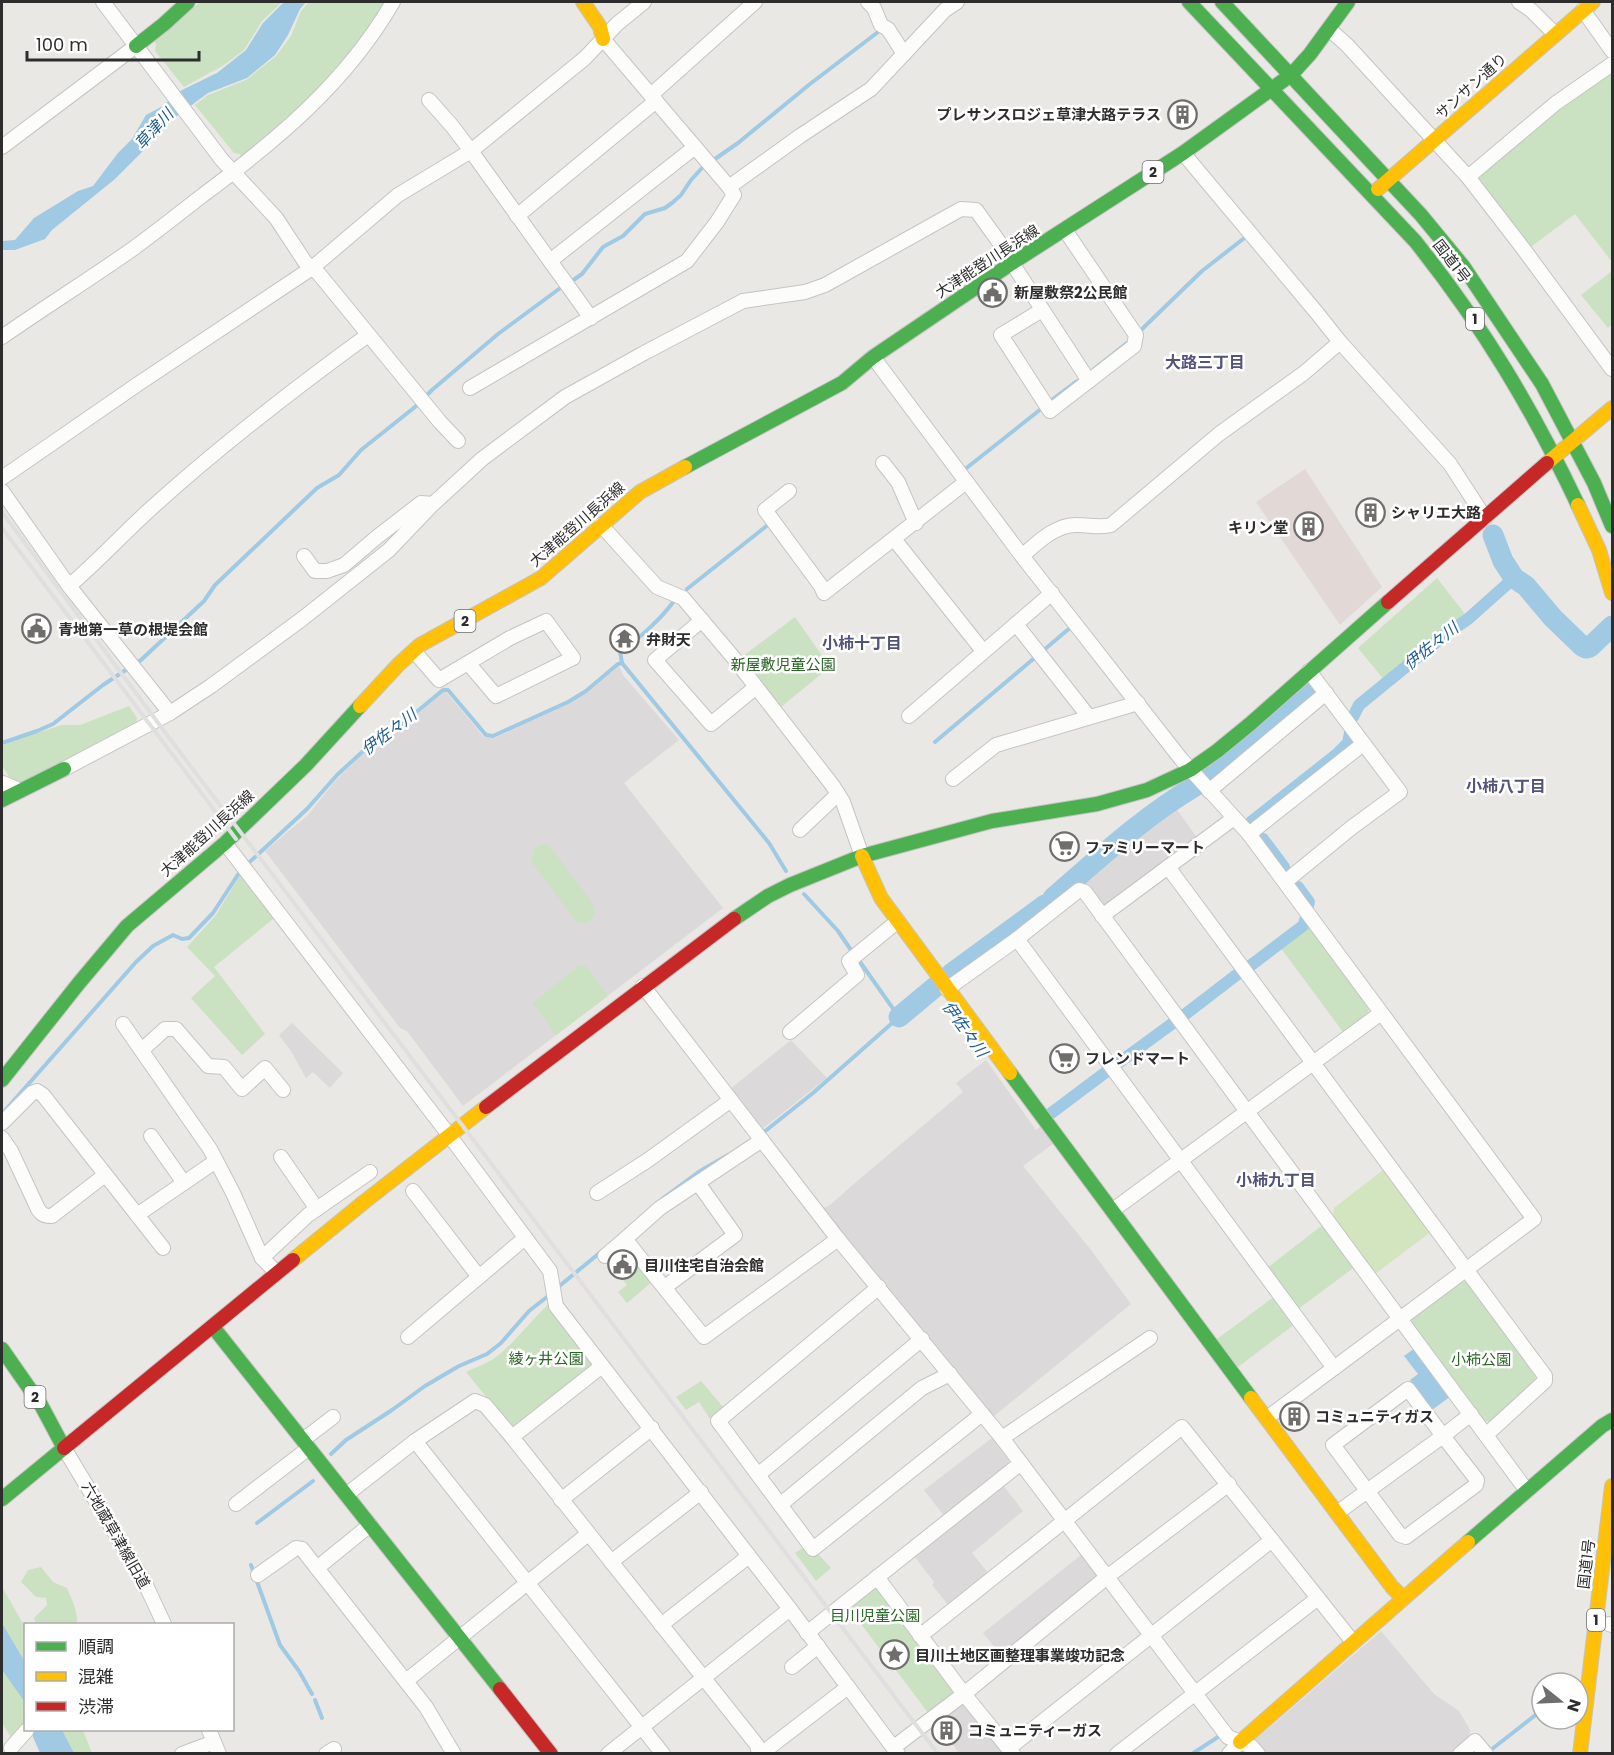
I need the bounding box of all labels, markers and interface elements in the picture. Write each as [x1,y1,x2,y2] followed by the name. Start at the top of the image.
[27,24,200,62] scale bar
[36,32,88,57] text: 100 m
[1431,48,1511,124] street label: サンサン通り
[1166,98,1198,130] building icon: プレサンスロジェ草津大路テラス
[129,102,180,155] water label: 草津川
[937,104,1161,125] place label: プレサンスロジェ草津大路テラス
[1142,161,1164,183] road number: 2
[931,220,1043,302] street label: 大津能登川長浜線
[1428,235,1476,287] street label: 国道1号
[977,276,1009,308] public building icon: 新屋敷祭2公民館
[1014,282,1128,303] place label: 新屋敷祭2公民館
[1466,308,1484,330] road number: 1
[1165,351,1245,374] district label: 大路三丁目
[525,477,629,571] street label: 大津能登川長浜線
[1354,496,1386,528] building icon: シャリエ大路
[1391,502,1481,523] place label: シャリエ大路
[1293,511,1325,543] building icon: キリン堂
[1228,517,1288,538] place label: キリン堂
[454,610,476,632] road number: 2
[21,613,53,645] public building icon: 青地第一草の根堤会館
[1399,616,1465,675] water label: 伊佐々川
[58,619,208,640] place label: 青地第一草の根堤会館
[609,623,641,655] temple icon: 弁財天
[646,629,691,650] place label: 弁財天
[822,632,902,655] district label: 小柿十丁目
[730,654,836,675] park label: 新屋敷児童公園
[357,702,423,760] water label: 伊佐々川
[1466,775,1546,798] district label: 小柿八丁目
[155,785,259,881] street label: 大津能登川長浜線
[1048,831,1080,863] supermarket icon: ファミリーマート
[1085,837,1205,858] place label: ファミリーマート
[937,996,994,1063] water label: 伊佐々川
[1048,1042,1080,1074] supermarket icon: フレンドマート
[1085,1048,1190,1069] place label: フレンドマート
[1236,1169,1316,1192] district label: 小柿九丁目
[607,1249,639,1281] public building icon: 目川住宅自治会館
[644,1255,764,1276] place label: 目川住宅自治会館
[508,1348,584,1369] park label: 綾ヶ井公園
[1451,1349,1511,1370] park label: 小柿公園
[24,1386,46,1408] road number: 2
[1278,1400,1310,1432] building icon: コミュニティガス
[1315,1406,1434,1427] place label: コミュニティガス
[77,1478,155,1592] street label: 六地蔵草津線旧道
[1573,1538,1599,1590] street label: 国道1号
[830,1605,920,1626] park label: 目川児童公園
[1587,1609,1605,1631] road number: 1
[24,1623,234,1731] legend
[78,1634,114,1659] text: 順調
[878,1639,910,1671] place icon: 目川土地区画整理事業竣功記念
[915,1645,1125,1666] place label: 目川土地区画整理事業竣功記念
[78,1664,114,1689] text: 混雑
[1530,1671,1590,1731] north arrow
[78,1694,114,1719] text: 渋滞
[1561,1696,1587,1715] text: N
[931,1714,963,1746] building icon: コミュニティーガス
[968,1720,1102,1741] place label: コミュニティーガス

